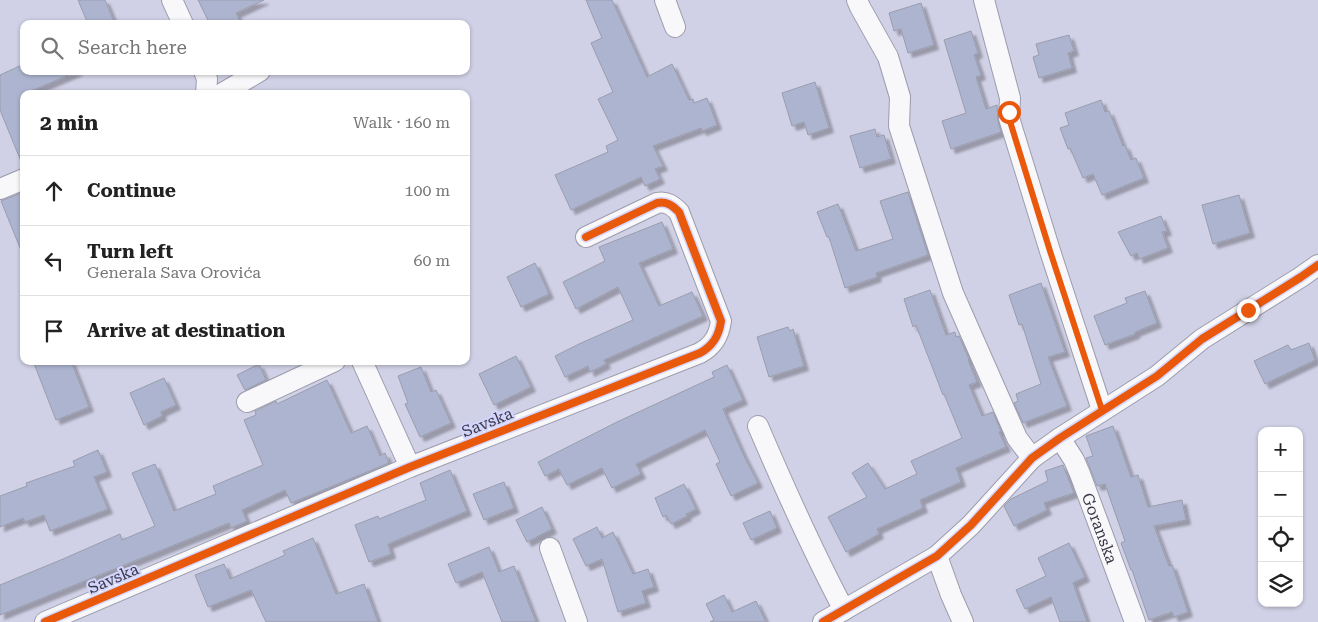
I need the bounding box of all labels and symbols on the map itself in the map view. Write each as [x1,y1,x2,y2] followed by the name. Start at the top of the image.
[998,101,1021,124] route start
[1237,299,1260,322] route end
[459,404,516,441] street label: Savska
[1078,490,1122,567] street label: Goranska
[85,559,142,598] street label: Savska

